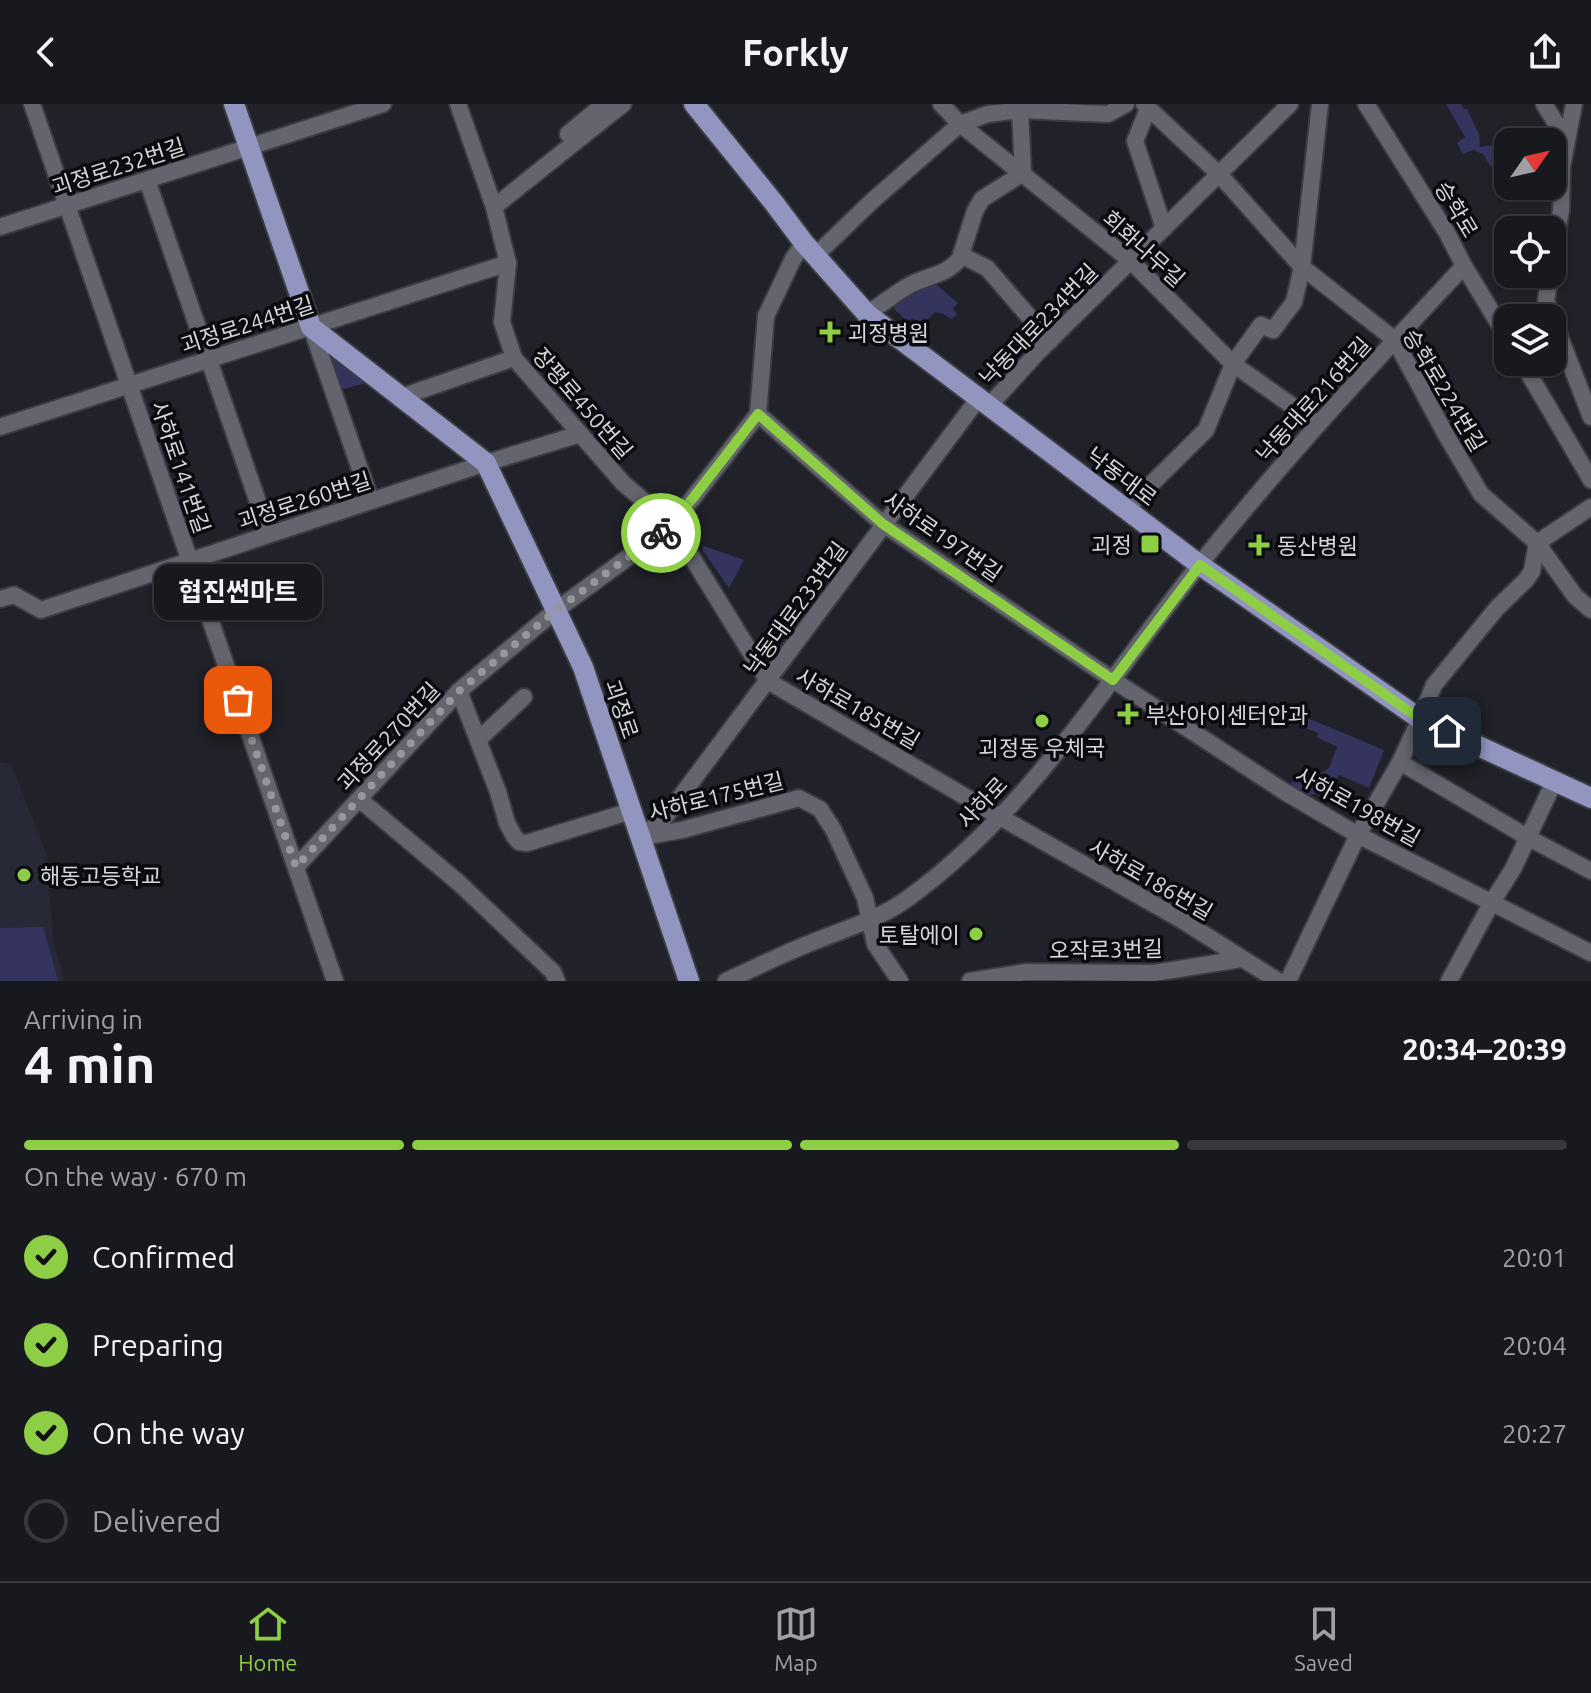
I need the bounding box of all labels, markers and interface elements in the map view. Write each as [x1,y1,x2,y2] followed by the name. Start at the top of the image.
[24,30,68,74] icon: back
[1523,30,1567,74] icon: share
[742,32,849,73] text: Forkly
[1494,128,1566,200] north arrow
[1494,128,1566,376] map controls
[48,133,188,199] street label: 괴정로232번길
[1431,177,1483,241] street label: 승학로
[1098,205,1190,291] street label: 회화나무길
[1494,216,1566,288] button: locate
[974,258,1102,390] street label: 낙동대로234번길
[177,291,317,357] street label: 괴정로244번길
[1494,304,1566,376] button: layers
[848,320,929,345] place label: 괴정병원
[819,321,841,343] marker: 괴정병원
[1399,324,1491,456] street label: 승학로224번길
[1251,332,1375,466] street label: 낙동대로216번길
[528,343,638,463] street label: 장평로450번길
[147,397,215,537] street label: 사하로141번길
[1082,442,1162,510] street label: 낙동대로
[234,467,374,533] street label: 괴정로260번길
[879,486,1007,586] street label: 사하로197번길
[621,493,701,573] courier
[639,511,683,555] icon: bike
[1092,532,1132,557] place label: 괴정
[1139,533,1161,555] marker: 괴정
[1277,533,1358,558] place label: 동산병원
[1248,534,1270,556] marker: 동산병원
[738,536,852,680] street label: 낙동대로233번길
[154,564,322,620] callout: 협진썬마트
[178,577,298,606] text: 협진썬마트
[792,663,924,753] street label: 사하로185번길
[204,666,272,734] pin
[600,676,644,742] street label: 괴정로
[332,677,444,795] street label: 괴정로270번길
[216,678,260,722] icon: bag
[1413,697,1481,765] pin
[1146,702,1308,727] place label: 부산아이센터안과
[1117,703,1139,725] marker: 부산아이센터안과
[1425,709,1469,753] icon: home
[1033,712,1051,730] marker: 괴정동 우체국
[979,735,1105,760] place label: 괴정동 우체국
[1291,762,1425,850] street label: 사하로198번길
[646,767,786,825] street label: 사하로175번길
[952,771,1012,833] street label: 사하로
[1085,834,1217,924] street label: 사하로186번길
[40,863,161,888] place label: 해동고등학교
[15,866,33,884] marker: 해동고등학교
[879,922,960,947] place label: 토탈에이
[967,925,985,943] marker: 토탈에이
[1049,936,1163,962] street label: 오작로3번길
[24,1005,143,1034] text: Arriving in
[1402,1032,1567,1066] text: 20:34–20:39
[24,1035,155,1093] text: 4 min
[24,1162,247,1191] text: On the way · 670 m
[24,1235,68,1279] icon: check
[92,1240,235,1274] text: Confirmed
[1502,1243,1567,1272] text: 20:01
[24,1323,68,1367] icon: check
[92,1328,224,1362] text: Preparing
[1502,1331,1567,1360] text: 20:04
[24,1411,68,1455] icon: check
[92,1416,245,1450] text: On the way
[1502,1419,1567,1448] text: 20:27
[92,1504,221,1538] text: Delivered
[238,1602,298,1675] tab: Home
[774,1602,818,1675] tab: Map
[1294,1602,1353,1675] tab: Saved

